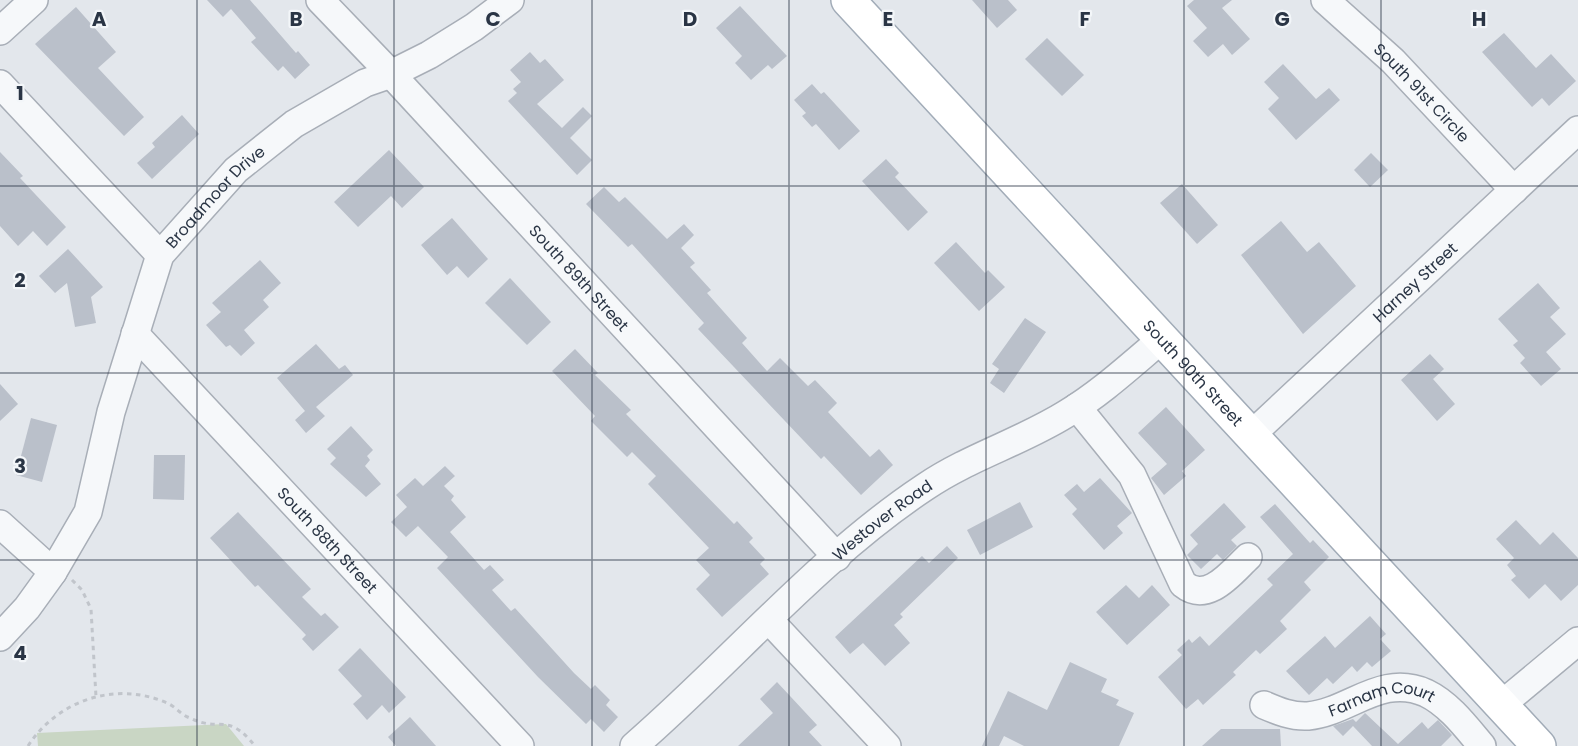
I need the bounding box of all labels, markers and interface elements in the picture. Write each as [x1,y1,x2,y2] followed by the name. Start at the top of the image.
[92,5,107,33] text: A
[289,5,303,33] text: B
[485,5,501,33] text: C
[683,5,697,33] text: D
[883,5,893,33] text: E
[1080,5,1091,33] text: F
[1274,5,1290,33] text: G
[1472,5,1486,33] text: H
[1368,38,1475,148] street label: South 91st Circle
[16,79,24,107] text: 1
[160,140,270,253] street label: Broadmoor Drive
[524,220,634,337] street label: South 89th Street
[1368,237,1463,328] street label: Harney Street
[14,266,26,294] text: 2
[1138,315,1248,431] street label: South 90th Street
[14,452,26,480] text: 3
[827,474,937,566] street label: Westover Road
[272,482,383,599] street label: South 88th Street
[13,639,27,667] text: 4
[1325,676,1440,723] street label: Farnam Court

